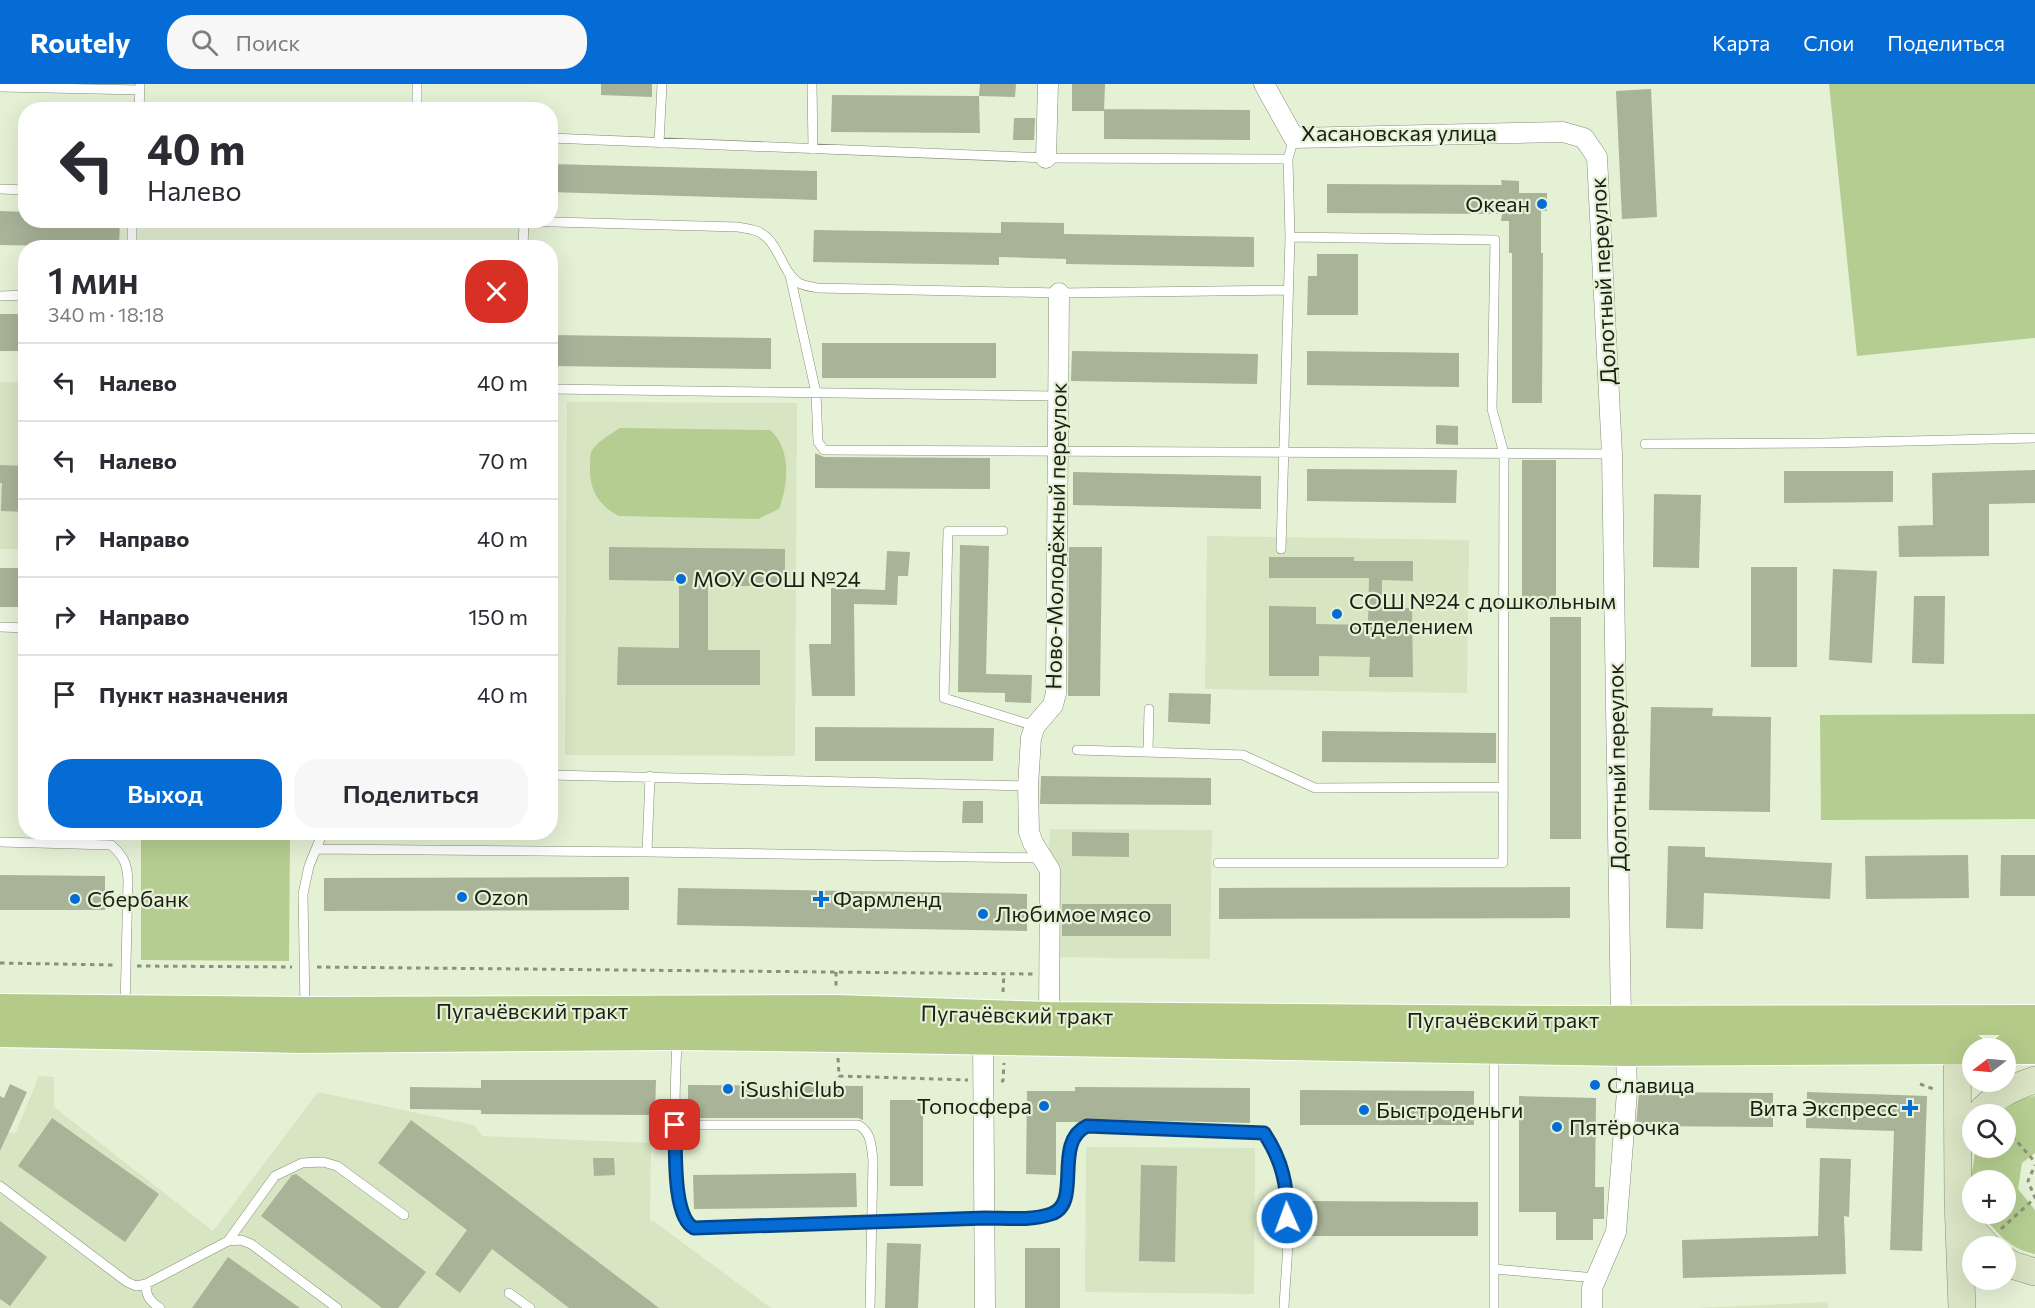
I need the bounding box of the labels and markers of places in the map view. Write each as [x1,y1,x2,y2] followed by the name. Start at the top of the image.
[1465,190,1530,217] place label: Океан
[1535,197,1549,211] marker: Океан
[693,565,861,592] place label: МОУ СОШ №24
[674,572,688,586] marker: МОУ СОШ №24
[1349,587,1616,639] place label: СОШ №24 с дошкольным отделением
[1330,607,1344,621] marker: СОШ №24 с дошкольным отделением
[474,883,529,910] place label: Ozon
[87,885,189,912] place label: Сбербанк
[833,885,942,912] place label: Фармленд
[455,890,469,904] marker: Ozon
[68,892,82,906] marker: Сбербанк
[814,892,828,906] marker: Фармленд
[995,900,1151,927] place label: Любимое мясо
[976,907,990,921] marker: Любимое мясо
[1607,1071,1695,1098] place label: Славица
[740,1075,845,1102] place label: iSushiClub
[1588,1078,1602,1092] marker: Славица
[721,1082,735,1096] marker: iSushiClub
[917,1092,1032,1119] place label: Топосфера
[1749,1094,1898,1121] place label: Вита Экспресс
[1376,1096,1523,1123] place label: Быстроденьги
[649,1099,700,1150] pin
[1037,1099,1051,1113] marker: Топосфера
[1903,1101,1917,1115] marker: Вита Экспресс
[1357,1103,1371,1117] marker: Быстроденьги
[1569,1113,1680,1140] place label: Пятёрочка
[1550,1120,1564,1134] marker: Пятёрочка

